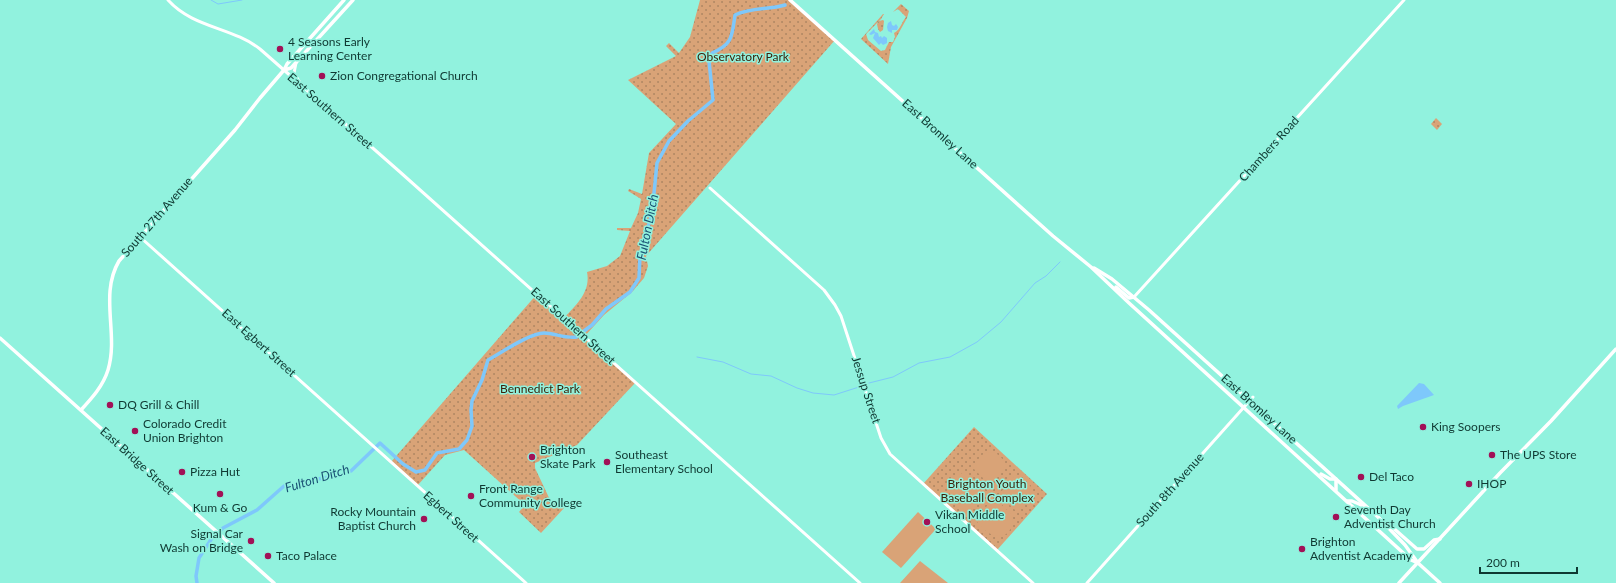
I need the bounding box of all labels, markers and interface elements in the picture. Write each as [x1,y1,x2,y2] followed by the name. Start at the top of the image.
[288,34,372,63] place label: 4 Seasons Early Learning Center
[275,44,285,54] marker: 4 Seasons Early Learning Center
[697,49,790,64] park label: Observatory Park
[330,68,478,83] place label: Zion Congregational Church
[284,69,377,152] street label: East Southern Street
[317,71,327,81] marker: Zion Congregational Church
[899,96,981,172] street label: East Bromley Lane
[1235,113,1302,184] street label: Chambers Road
[118,174,196,260] street label: South 27th Avenue
[633,193,661,261] water label: Fulton Ditch
[528,284,619,368] street label: East Southern Street
[219,305,300,380] street label: East Egbert Street
[849,354,885,426] street label: Jessup Street
[1218,371,1300,447] street label: East Bromley Lane
[500,381,581,396] park label: Bennedict Park
[118,397,199,412] place label: DQ Grill & Chill
[105,400,115,410] marker: DQ Grill & Chill
[143,416,227,445] place label: Colorado Credit Union Brighton
[1431,419,1501,434] place label: King Soopers
[1418,422,1428,432] marker: King Soopers
[97,424,178,498] street label: East Bridge Street
[130,426,140,436] marker: Colorado Credit Union Brighton
[540,442,596,471] place label: Brighton Skate Park
[615,447,713,476] place label: Southeast Elementary School
[1500,447,1576,462] place label: The UPS Store
[1132,450,1207,530] street label: South 8th Avenue
[1487,450,1497,460] marker: The UPS Store
[527,452,537,462] marker: Brighton Skate Park
[602,457,612,467] marker: Southeast Elementary School
[283,461,351,495] water label: Fulton Ditch
[190,464,241,479] place label: Pizza Hut
[177,467,187,477] marker: Pizza Hut
[1369,469,1414,484] place label: Del Taco
[1356,472,1366,482] marker: Del Taco
[941,476,1033,505] park label: Brighton Youth Baseball Complex
[1477,476,1506,491] place label: IHOP
[1464,479,1474,489] marker: IHOP
[479,481,582,510] place label: Front Range Community College
[421,488,483,546] street label: Egbert Street
[215,489,225,499] marker: Kum & Go
[466,491,476,501] marker: Front Range Community College
[193,500,247,515] place label: Kum & Go
[1344,502,1436,531] place label: Seventh Day Adventist Church
[330,504,416,533] place label: Rocky Mountain Baptist Church
[935,507,1004,536] place label: Vikan Middle School
[1331,512,1341,522] marker: Seventh Day Adventist Church
[419,514,429,524] marker: Rocky Mountain Baptist Church
[922,517,932,527] marker: Vikan Middle School
[160,526,244,555] place label: Signal Car Wash on Bridge
[1310,534,1413,563] place label: Brighton Adventist Academy
[246,536,256,546] marker: Signal Car Wash on Bridge
[1297,544,1307,554] marker: Brighton Adventist Academy
[276,548,337,563] place label: Taco Palace
[1480,549,1577,575] scale bar
[263,551,273,561] marker: Taco Palace
[1486,555,1520,570] text: 200 m

